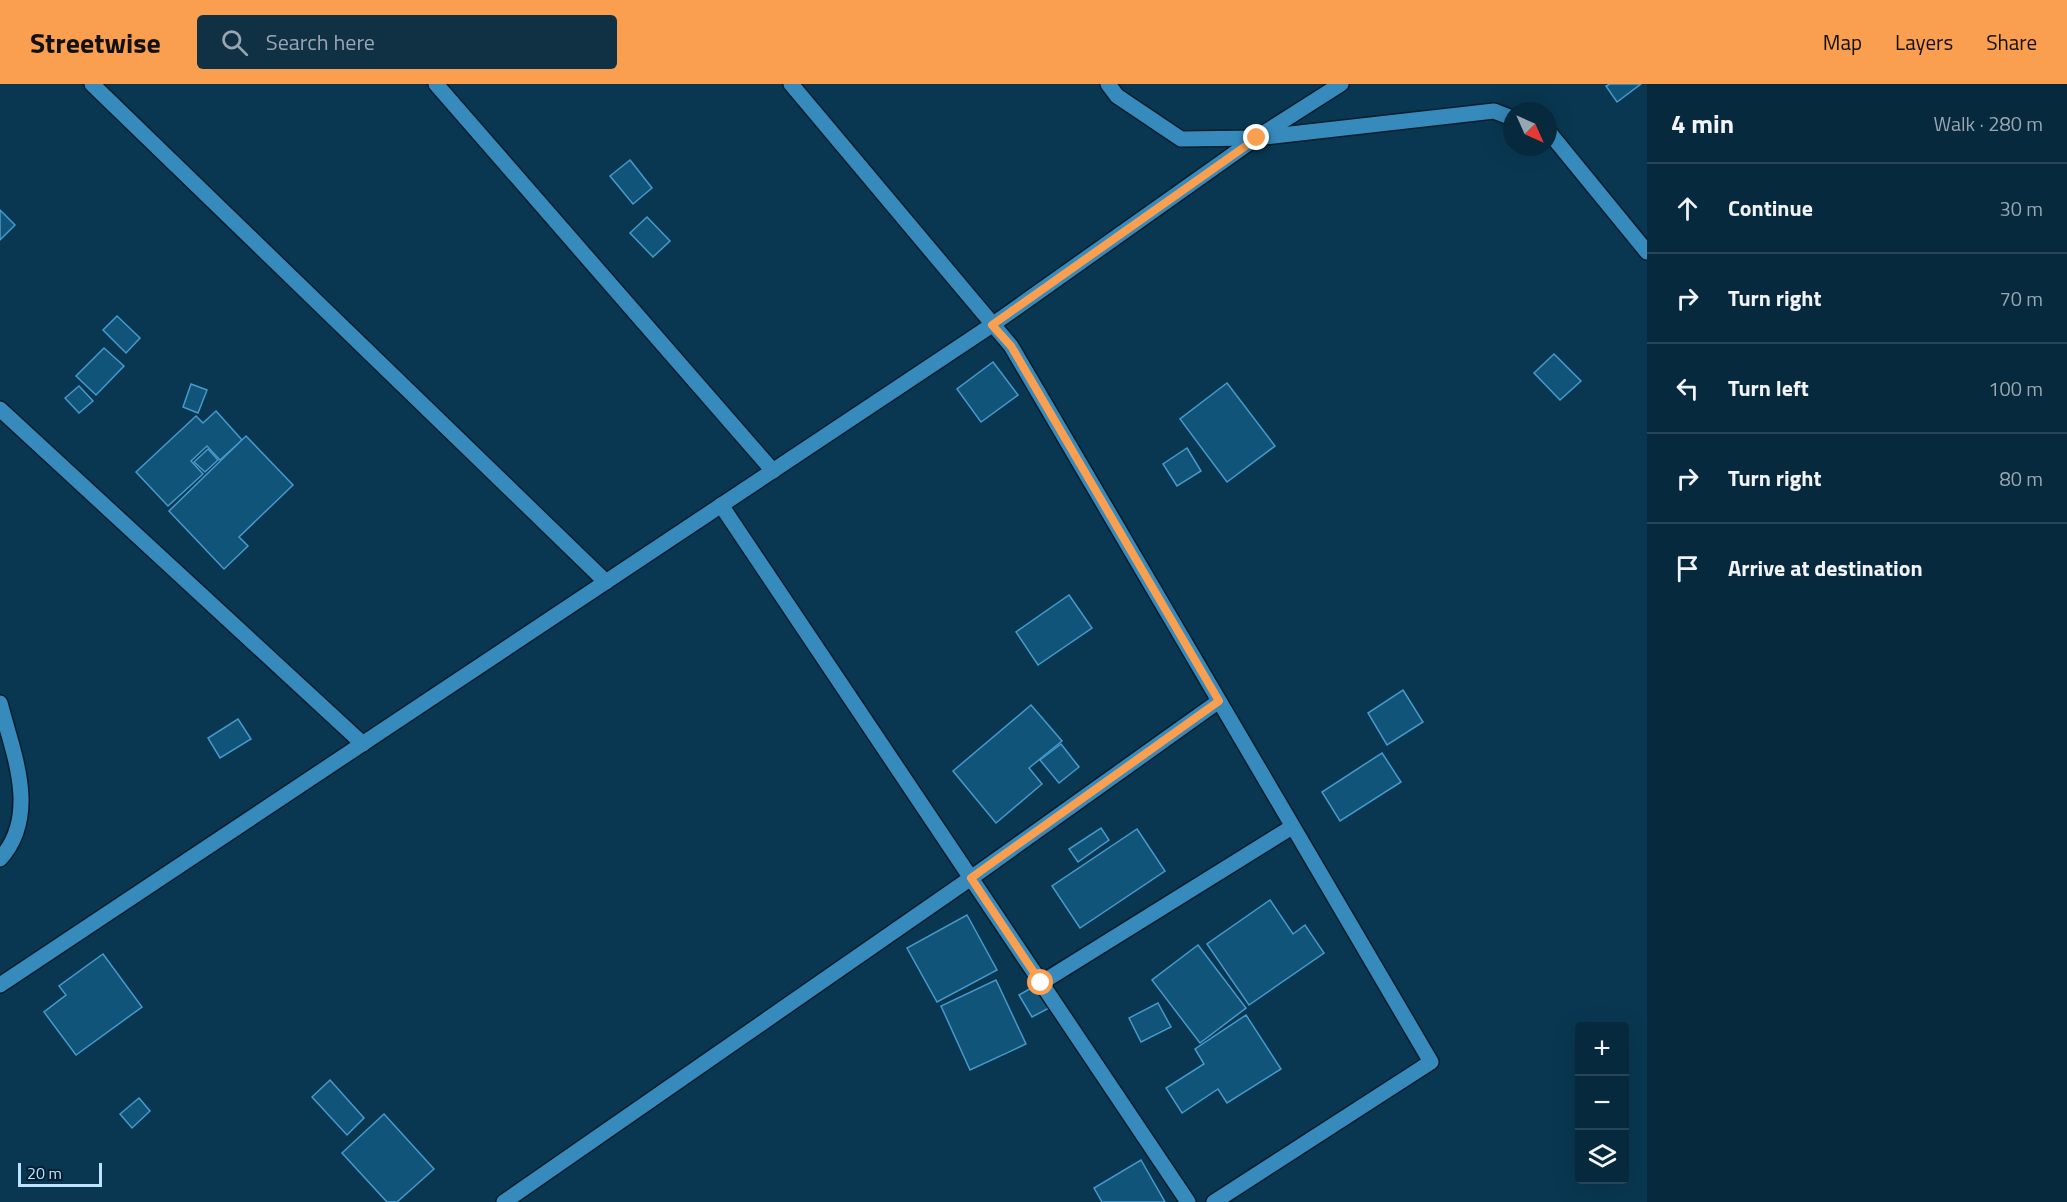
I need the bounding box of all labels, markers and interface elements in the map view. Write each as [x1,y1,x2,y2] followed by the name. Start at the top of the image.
[197,15,617,69] search box
[30,21,161,64] text: Streetwise
[266,25,375,59] text: Search here
[218,26,251,59] icon: search
[1823,26,1862,58] text: Map
[1895,26,1953,58] text: Layers
[1986,26,2037,58] text: Share
[1503,102,1557,156] north arrow
[1671,104,1734,143] text: 4 min
[1934,108,2043,139] text: Walk · 280 m
[1243,124,1269,150] route end
[1728,191,1813,225] text: Continue
[1671,192,1704,225] icon: ahead
[1999,193,2043,224] text: 30 m
[1728,281,1822,315] text: Turn right
[1671,282,1704,315] icon: right
[1999,283,2043,314] text: 70 m
[1728,371,1809,405] text: Turn left
[1671,372,1704,405] icon: left
[1988,373,2043,404] text: 100 m
[1728,461,1822,495] text: Turn right
[1671,462,1704,495] icon: right
[1999,463,2043,494] text: 80 m
[1728,551,1923,585] text: Arrive at destination
[1671,552,1704,585] icon: arrive
[1027,969,1053,995] route start
[1575,1022,1629,1184] map controls
[1575,1022,1629,1076] button: +
[1575,1076,1629,1130] button: −
[1575,1130,1629,1184] button: layers
[18,1160,102,1188] scale bar
[27,1161,62,1185] text: 20 m

